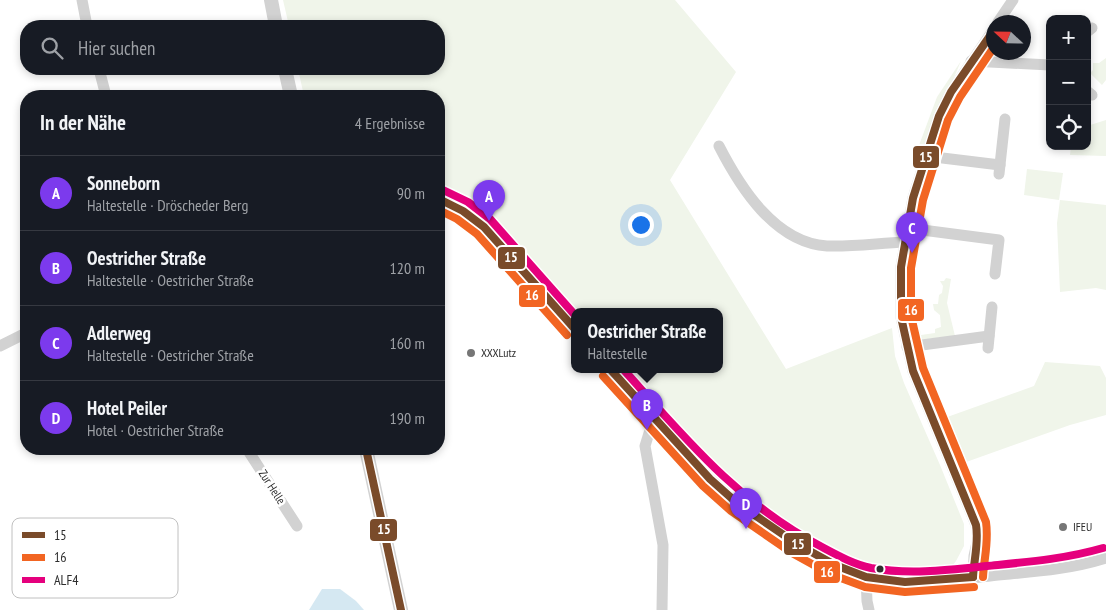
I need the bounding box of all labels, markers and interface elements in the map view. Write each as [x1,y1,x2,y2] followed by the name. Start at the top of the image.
[986,15,1031,60] north arrow
[1046,15,1091,150] map controls
[1046,15,1091,60] button: +
[20,20,445,75] search box
[38,34,66,62] icon: search
[78,36,155,60] text: Hier suchen
[1046,60,1091,105] button: −
[1046,105,1091,150] button: locate
[40,109,126,136] text: In der Nähe
[355,113,425,133] text: 4 Ergebnisse
[912,145,940,169] line badge: 15
[919,148,933,166] text: 15
[87,171,160,195] text: Sonneborn
[473,180,505,221] pin: A
[52,183,60,203] text: A
[397,183,425,203] text: 90 m
[87,195,248,215] text: Haltestelle · Dröscheder Berg
[628,212,654,238] your location
[896,212,928,253] pin: C
[87,246,206,270] text: Oestricher Straße
[497,246,526,270] line badge: 15
[504,248,518,266] text: 15
[52,258,60,278] text: B
[390,258,425,278] text: 120 m
[87,270,254,290] text: Haltestelle · Oestricher Straße
[518,284,546,308] line badge: 16
[525,286,539,304] text: 16
[897,298,925,322] line badge: 16
[904,301,918,319] text: 16
[571,308,723,373] popup
[587,319,707,343] text: Oestricher Straße
[87,321,151,345] text: Adlerweg
[52,333,60,353] text: C
[390,333,425,353] text: 160 m
[587,343,647,363] text: Haltestelle
[87,345,254,365] text: Haltestelle · Oestricher Straße
[481,345,516,360] place label: XXXLutz
[465,347,477,359] marker: XXXLutz
[631,389,663,430] pin: B
[87,396,167,420] text: Hotel Peiler
[52,408,60,428] text: D
[390,408,425,428] text: 190 m
[87,420,224,440] text: Hotel · Oestricher Straße
[256,467,289,507] street label: Zur Helle
[730,488,762,529] pin: D
[12,518,178,598] legend
[369,518,398,542] line badge: 15
[1073,519,1092,534] place label: IFEU
[377,520,391,538] text: 15
[1057,521,1069,533] marker: IFEU
[54,526,67,544] text: 15
[783,532,812,556] line badge: 15
[791,535,805,553] text: 15
[54,548,67,566] text: 16
[813,560,841,584] line badge: 16
[820,563,834,581] text: 16
[875,564,885,574] unlabelled marker
[54,571,79,589] text: ALF4

